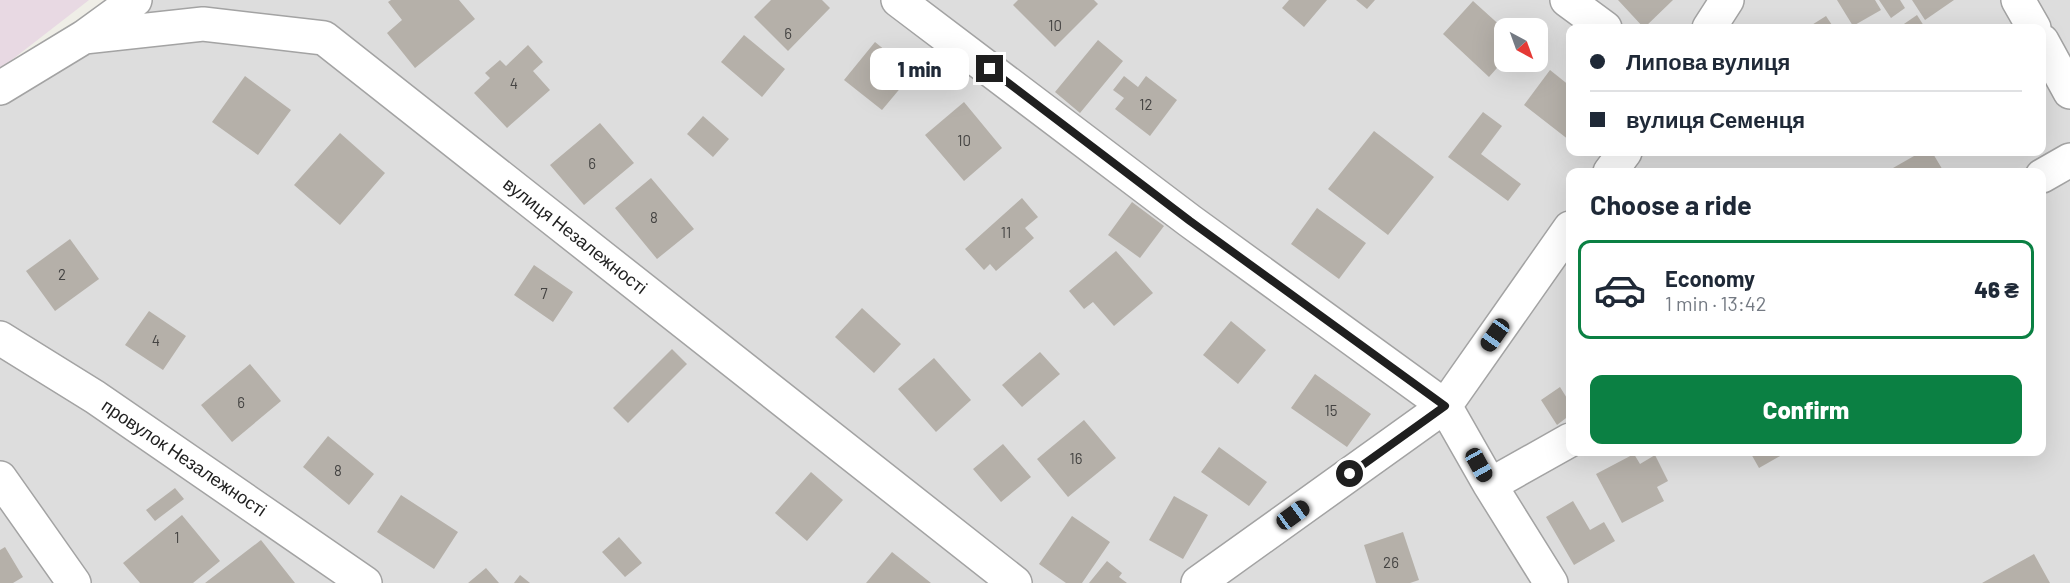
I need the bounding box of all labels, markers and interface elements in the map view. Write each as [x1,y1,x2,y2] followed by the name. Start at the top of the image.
[1048,16,1062,34] house number: 10
[1494,18,1548,72] north arrow
[1494,18,1548,72] map controls
[784,24,792,42] house number: 6
[870,48,969,90] callout: 1 min
[1626,48,1790,74] text: Липова вулиця
[976,55,1003,82] route end
[898,57,941,81] text: 1 min
[510,74,518,92] house number: 4
[1139,95,1153,113] house number: 12
[1626,106,1805,132] text: вулиця Семенця
[957,131,971,149] house number: 10
[588,154,596,172] house number: 6
[499,172,652,298] street label: вулиця Незалежності
[1590,188,1752,220] text: Choose a ride
[650,208,658,226] house number: 8
[1001,223,1011,241] house number: 11
[1593,263,1647,317] icon: car
[58,265,66,283] house number: 2
[1665,265,1755,291] text: Economy
[1974,276,2019,302] text: 46 ₴
[540,284,548,302] house number: 7
[1665,291,1766,315] text: 1 min · 13:42
[1477,315,1513,355] car
[152,331,160,349] house number: 4
[1590,375,2022,444] button: Confirm
[237,393,245,411] house number: 6
[98,394,271,521] street label: провулок Незалежності
[1325,401,1337,419] house number: 15
[1462,445,1496,485] car
[1070,449,1082,467] house number: 16
[1336,460,1363,487] route start
[334,461,342,479] house number: 8
[1273,497,1313,533] car
[174,528,180,546] house number: 1
[1383,553,1399,571] house number: 26

